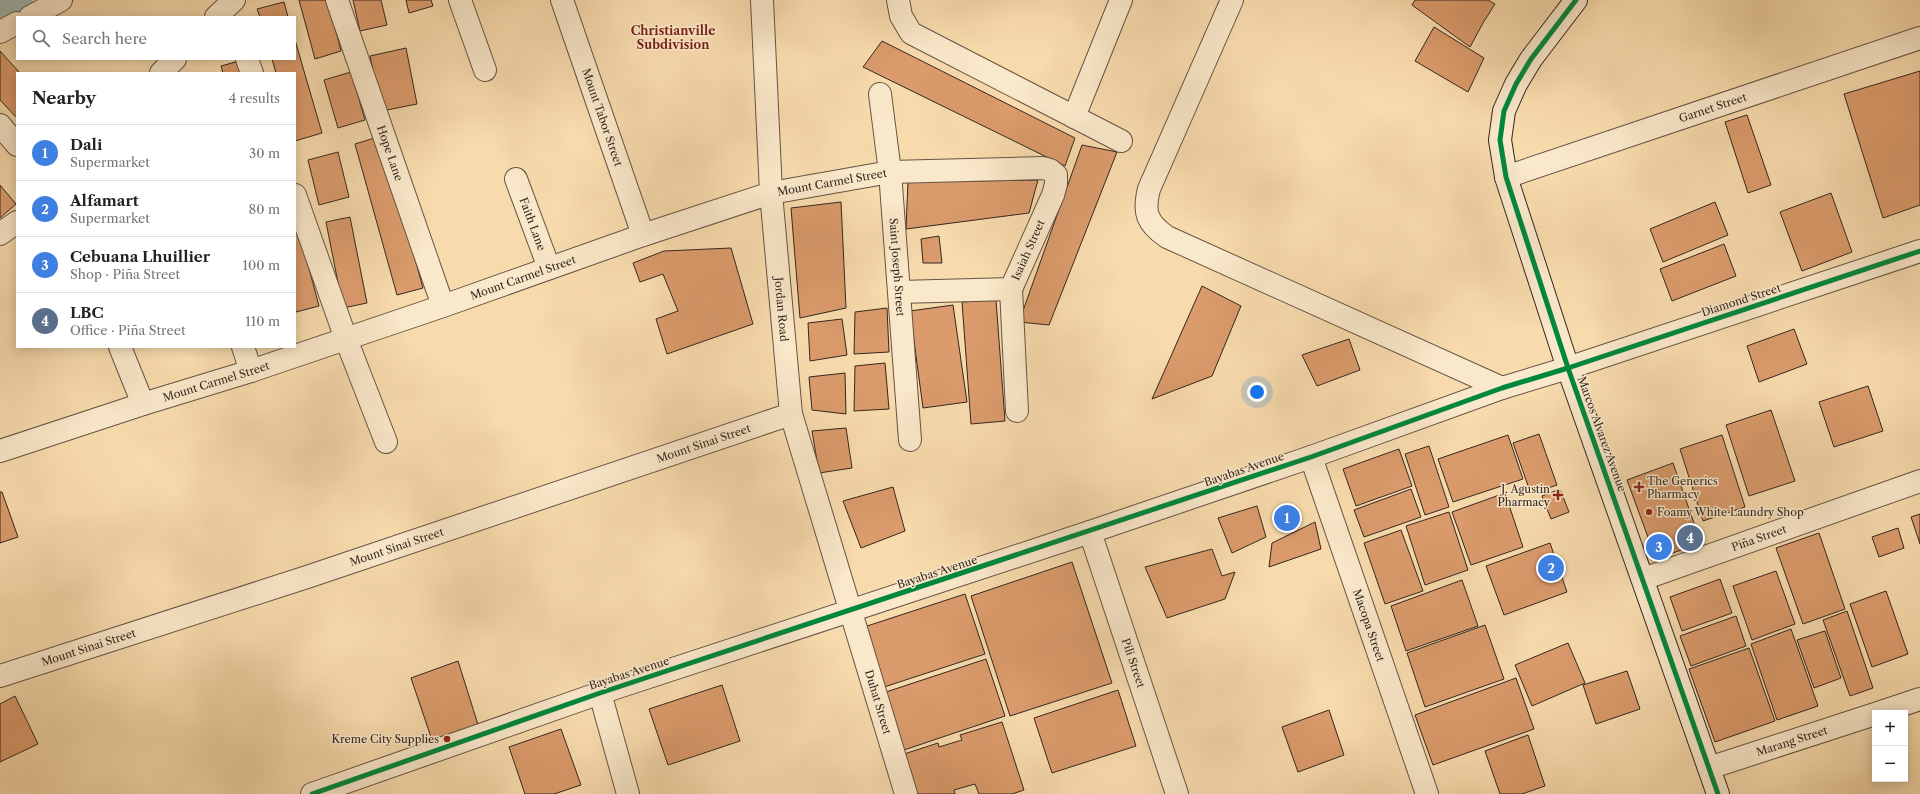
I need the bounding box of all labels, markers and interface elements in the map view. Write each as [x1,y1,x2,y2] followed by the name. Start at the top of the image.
[16,16,296,60] search box
[631,23,715,52] district label: Christianville Subdivision
[30,27,52,49] icon: search
[62,29,147,48] text: Search here
[579,66,626,168] street label: Mount Tabor Street
[32,88,96,108] text: Nearby
[229,90,280,106] text: 4 results
[1677,90,1748,125] street label: Garnet Street
[374,123,406,183] street label: Hope Lane
[70,135,102,154] text: Dali
[42,145,48,161] text: 1
[249,145,280,161] text: 30 m
[70,154,150,170] text: Supermarket
[776,166,888,199] street label: Mount Carmel Street
[70,191,139,210] text: Alfamart
[516,195,549,253] street label: Faith Lane
[41,201,49,217] text: 2
[248,201,280,217] text: 80 m
[70,210,150,226] text: Supermarket
[886,217,908,317] street label: Saint Joseph Street
[1008,217,1048,282] street label: Isaiah Street
[70,247,210,266] text: Cebuana Lhuillier
[468,252,578,303] street label: Mount Carmel Street
[41,257,49,273] text: 3
[242,257,280,273] text: 100 m
[70,266,180,282] text: Shop · Piña Street
[771,275,791,342] street label: Jordan Road
[1699,281,1783,319] street label: Diamond Street
[70,303,104,322] text: LBC
[41,313,49,329] text: 4
[245,313,280,329] text: 110 m
[70,322,186,338] text: Office · Piña Street
[161,358,271,405] street label: Mount Carmel Street
[1575,374,1629,494] street label: Marcos Alvarez Avenue
[1247,382,1267,402] your location
[655,421,752,466] street label: Mount Sinai Street
[1202,449,1286,489] street label: Bayabas Avenue
[1647,474,1718,501] place label: The Generics Pharmacy
[1498,482,1551,509] place label: J. Agustin Pharmacy
[1634,482,1644,492] marker: The Generics Pharmacy
[1553,490,1563,500] marker: J. Agustin Pharmacy
[1274,503,1300,533] pin: 1
[1657,505,1804,519] place label: Foamy White Laundry Shop
[1644,507,1654,517] marker: Foamy White Laundry Shop
[1730,522,1788,554] street label: Piña Street
[1677,523,1703,553] pin: 4
[348,525,445,569] street label: Mount Sinai Street
[1646,532,1672,562] pin: 3
[895,552,979,592] street label: Bayabas Avenue
[1538,553,1564,583] pin: 2
[1350,587,1388,664] street label: Macopa Street
[40,626,138,669] street label: Mount Sinai Street
[1119,636,1148,690] street label: Pili Street
[587,653,671,693] street label: Bayabas Avenue
[862,668,895,736] street label: Duhat Street
[1872,710,1908,782] map controls
[1872,710,1908,746] button: +
[1754,723,1829,759] street label: Marang Street
[332,732,439,746] place label: Kreme City Supplies
[442,734,452,744] marker: Kreme City Supplies
[1872,746,1908,782] button: −

